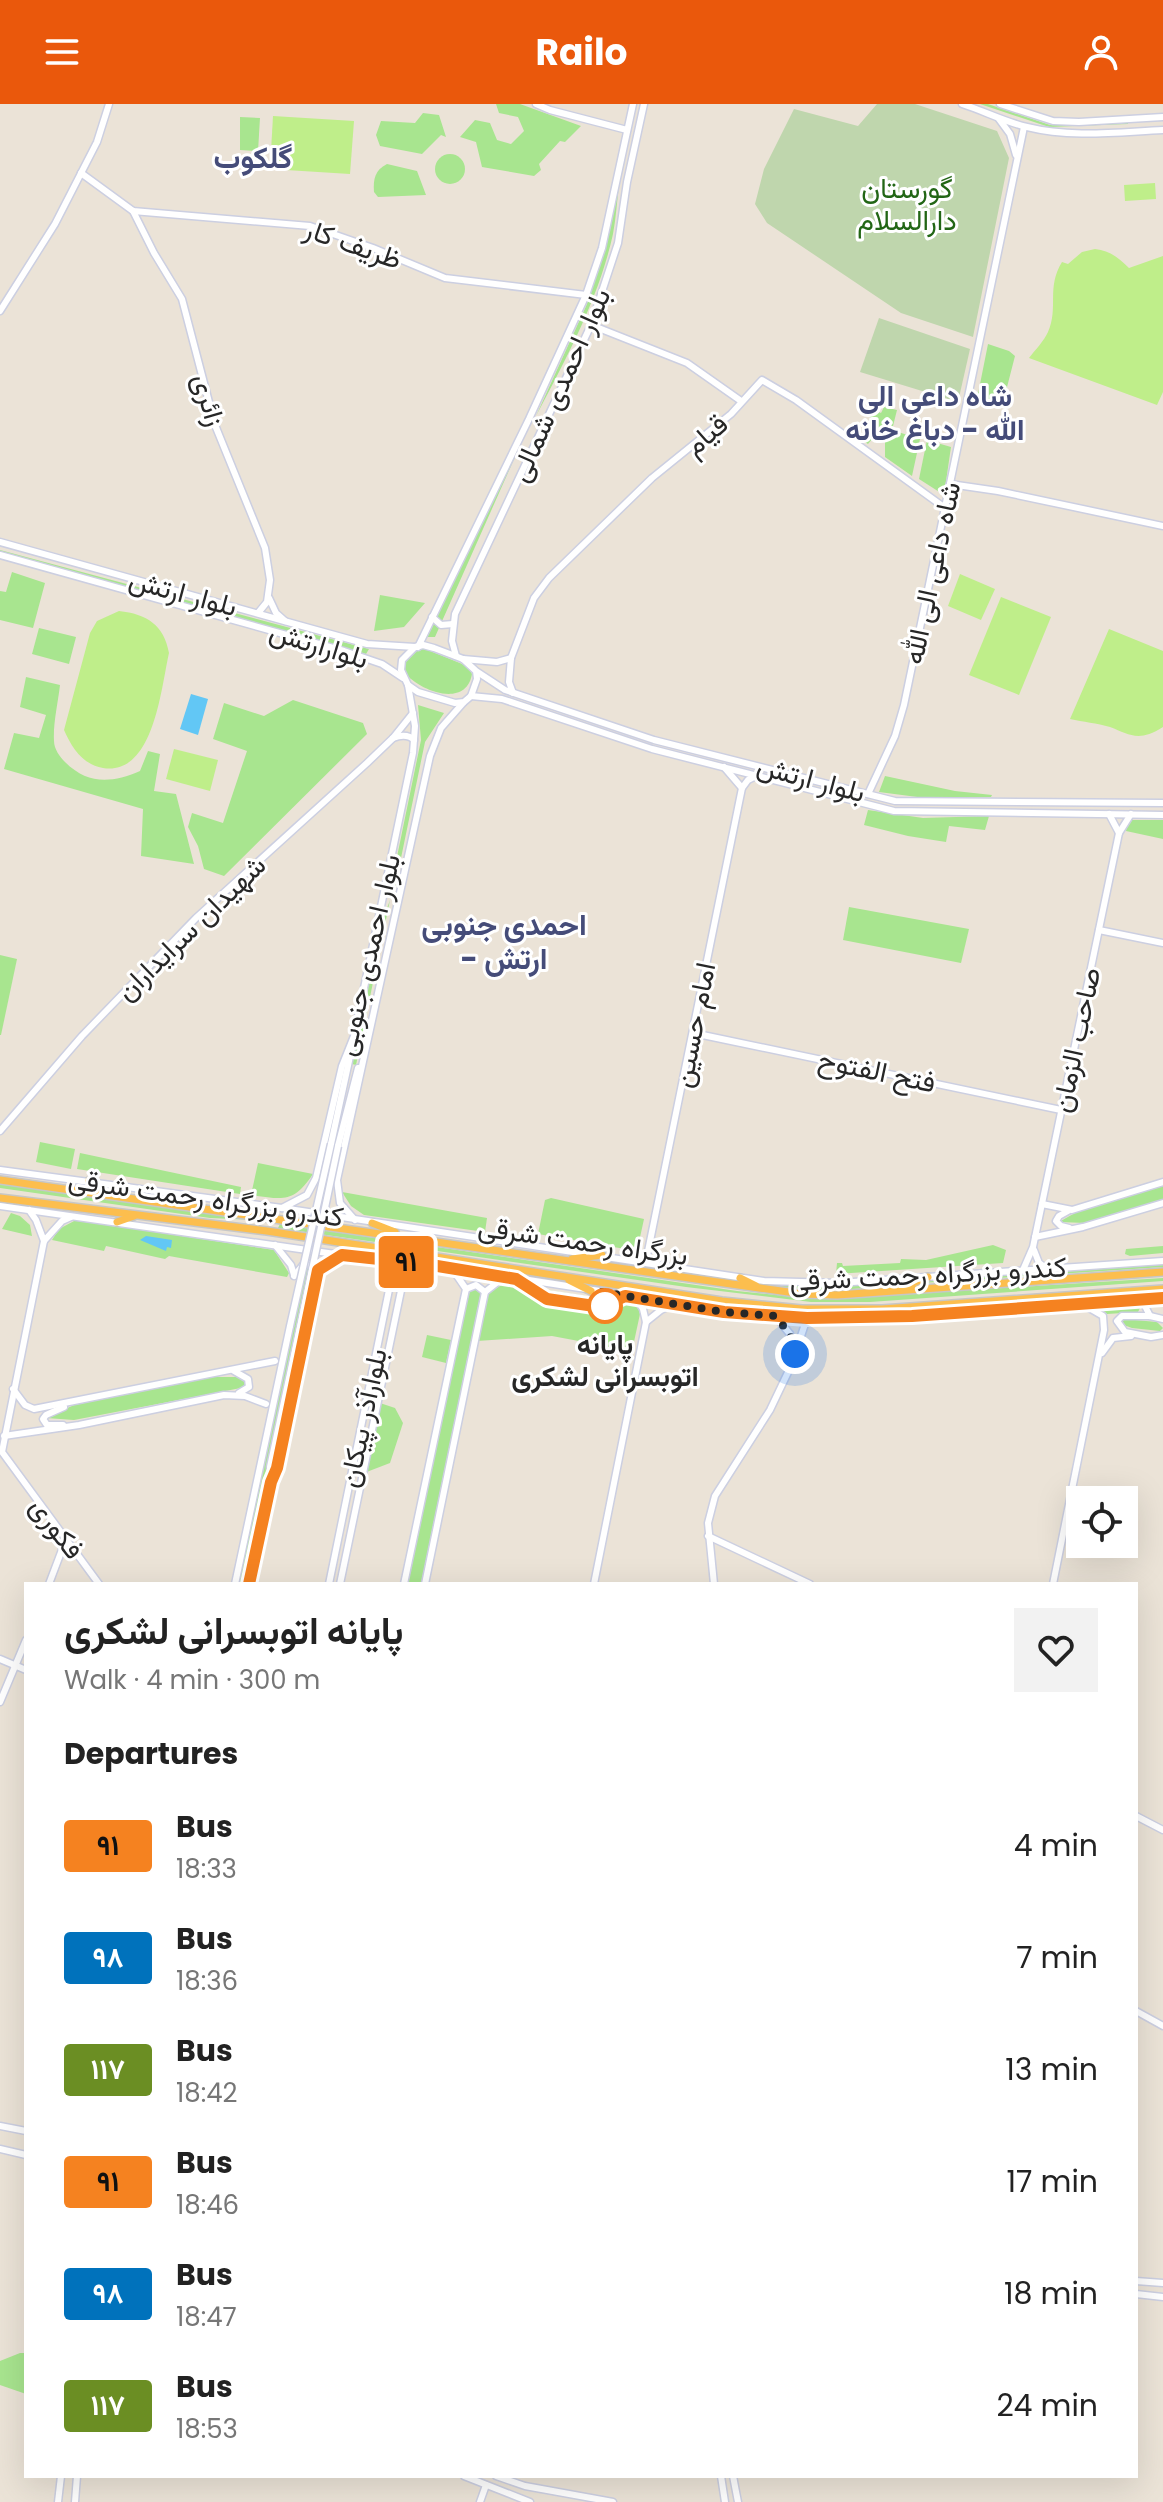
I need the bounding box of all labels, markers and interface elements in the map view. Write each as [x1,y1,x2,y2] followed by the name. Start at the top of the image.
[535,27,628,78] text: Railo
[40,30,84,74] icon: menu
[1079,30,1123,74] icon: person
[214,136,292,179] district label: گلکوب
[857,169,957,240] park label: گورستان دارالسلام
[298,209,407,279] street label: ظریف کار
[500,282,620,488] street label: بلوار احمدی شمالی
[183,369,235,431] street label: زائری
[845,374,1025,451] district label: شاه داعی الی الله - دباغ خانه
[675,405,737,465] street label: قیام
[894,478,970,668] street label: شاه داعی الی الله
[125,560,241,626] street label: بلوار ارتش
[265,612,373,678] street label: بلوارارتش
[753,746,869,812] street label: بلوار ارتش
[107,846,275,1010] street label: شهیدان سرایداران
[326,850,410,1060] street label: بلوار احمدی جنوبی
[421,903,587,980] district label: احمدی جنوبی - ارتش
[663,959,725,1091] street label: امام حسین
[1042,964,1110,1116] street label: صاحب الزمان
[815,1040,939,1102] street label: فتح الفتوح
[66,1159,346,1237] street label: کندرو بزرگراه رحمت شرقی
[476,1207,690,1275] street label: بزرگراه رحمت شرقی
[370,1236,442,1288] line badge: ۹۱
[395,1242,417,1281] text: ۹۱
[788,1247,1068,1301] street label: کندرو بزرگراه رحمت شرقی
[588,1289,622,1323] marker: پایانه اتوبسرانی لشکری
[511,1325,699,1396] place label: پایانه اتوبسرانی لشکری
[775,1334,815,1374] your location
[329,1345,397,1491] street label: بلوارآذر پیکان
[1066,1486,1138,1558] map controls
[1066,1486,1138,1558] button: locate
[21,1489,93,1567] street label: فکوری
[64,1604,404,1657] text: پایانه اتوبسرانی لشکری
[1014,1608,1098,1692] button: heart
[64,1662,320,1698] text: Walk · 4 min · 300 m
[64,1732,238,1775] text: Departures
[176,1805,233,1848] text: Bus
[1014,1824,1098,1867] text: 4 min
[97,1826,119,1865] text: ۹۱
[176,1851,237,1887] text: 18:33
[176,1917,233,1960] text: Bus
[1016,1936,1098,1979] text: 7 min
[92,1938,124,1977] text: ۹۸
[176,1963,238,1999] text: 18:36
[176,2029,233,2072] text: Bus
[1005,2048,1098,2091] text: 13 min
[91,2050,125,2089] text: ۱۱۷
[176,2075,238,2111] text: 18:42
[176,2141,233,2184] text: Bus
[1007,2160,1098,2203] text: 17 min
[97,2162,119,2201] text: ۹۱
[176,2187,239,2223] text: 18:46
[176,2253,233,2296] text: Bus
[1004,2272,1098,2315] text: 18 min
[92,2274,124,2313] text: ۹۸
[176,2299,237,2335] text: 18:47
[176,2365,233,2408] text: Bus
[996,2384,1098,2427] text: 24 min
[91,2386,125,2425] text: ۱۱۷
[176,2411,238,2447] text: 18:53

